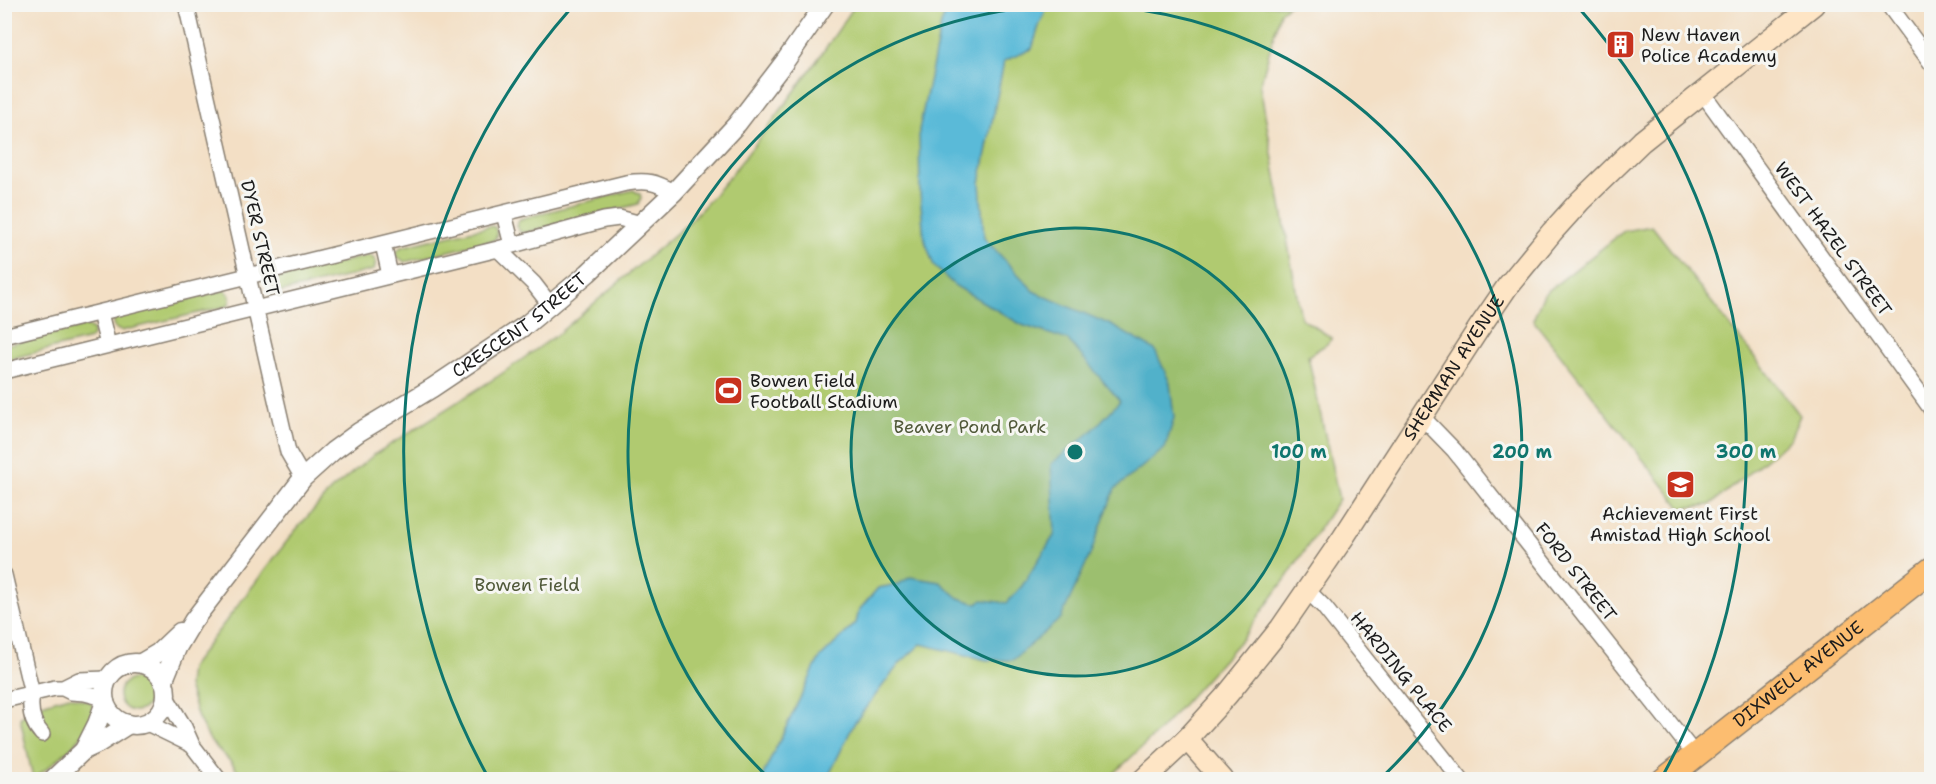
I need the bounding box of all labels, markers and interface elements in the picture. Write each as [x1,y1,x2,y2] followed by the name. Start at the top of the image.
[1641,23,1777,68] place label: New Haven Police Academy
[1604,29,1636,61] building icon: New Haven Police Academy
[1769,157,1897,321] street label: WEST HAZEL STREET
[235,178,285,298] street label: DYER STREET
[447,267,592,383] street label: CRESCENT STREET
[1397,290,1510,445] street label: SHERMAN AVENUE
[750,369,898,414] place label: Bowen Field Football Stadium
[713,375,745,407] sports icon: Bowen Field Football Stadium
[894,415,1046,439] park label: Beaver Pond Park
[1271,440,1327,464] text: 100 m
[1492,440,1553,464] text: 200 m
[1716,440,1777,464] text: 300 m
[1065,442,1085,462] centre of rings
[1664,469,1696,501] school or university icon: Achievement First Amistad High School
[1590,502,1771,547] place label: Achievement First Amistad High School
[1530,518,1622,626] street label: FORD STREET
[474,573,580,597] park label: Bowen Field
[1345,607,1457,737] street label: HARDING PLACE
[1728,615,1868,733] street label: DIXWELL AVENUE

